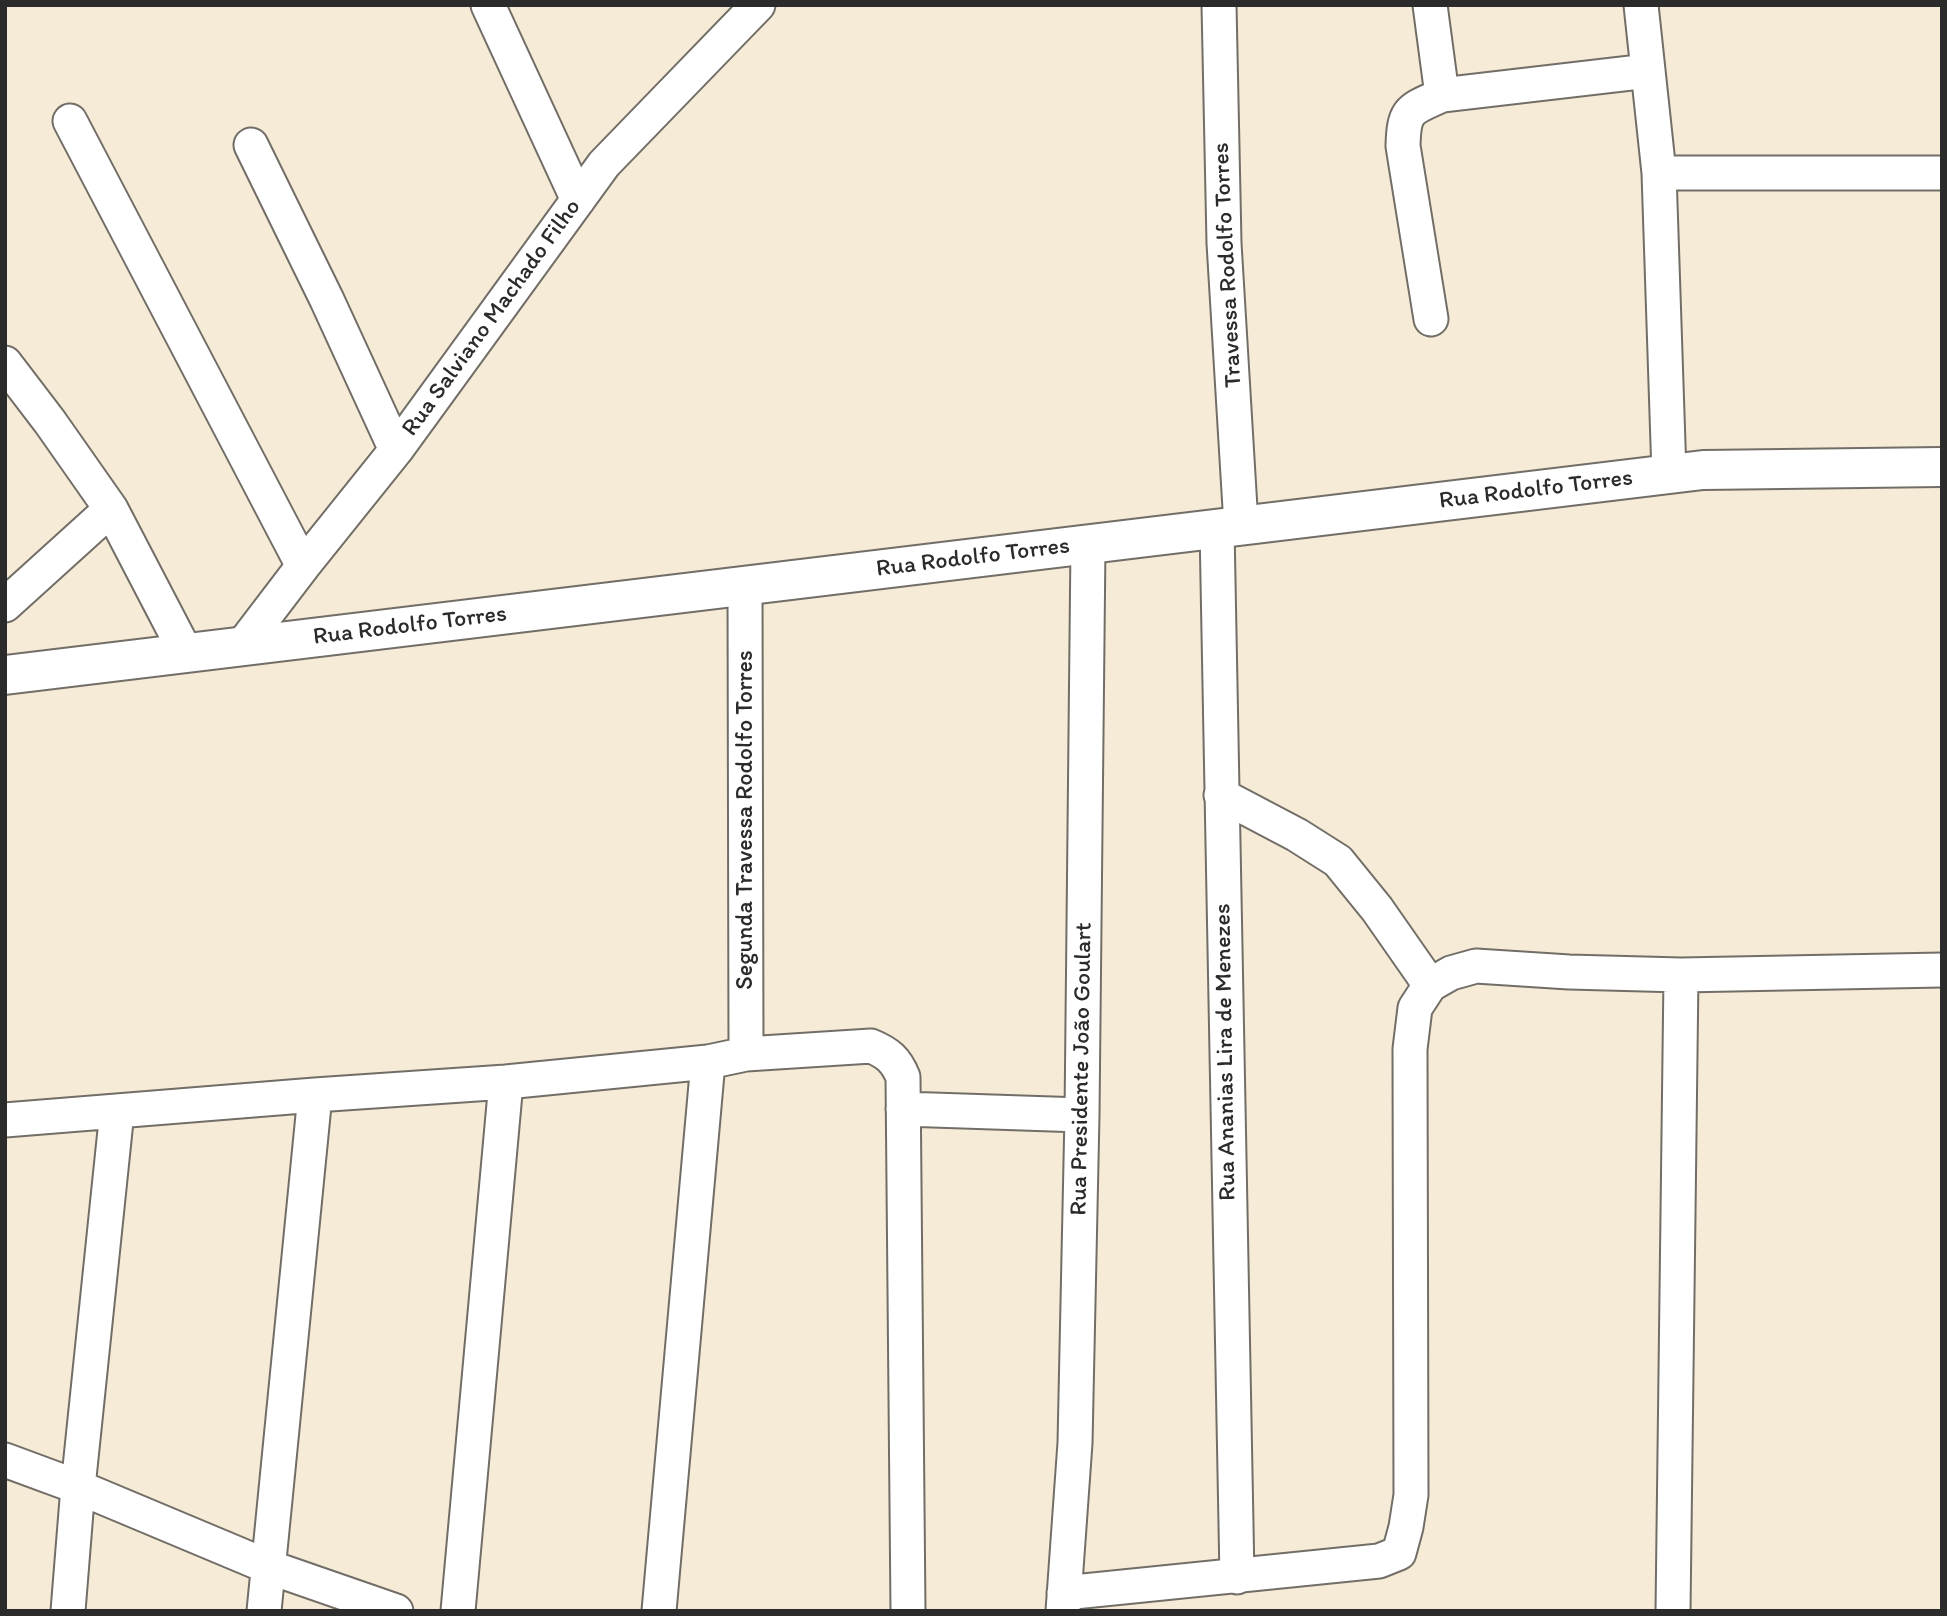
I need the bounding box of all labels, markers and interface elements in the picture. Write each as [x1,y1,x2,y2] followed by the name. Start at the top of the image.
[1207,142,1249,388] street label: Travessa Rodolfo Torres
[396,194,588,442] street label: Rua Salviano Machado Filho
[1438,464,1634,516] street label: Rua Rodolfo Torres
[875,532,1071,584] street label: Rua Rodolfo Torres
[312,600,508,652] street label: Rua Rodolfo Torres
[732,650,760,990] street label: Segunda Travessa Rodolfo Torres
[1209,903,1243,1201] street label: Rua Ananias Lira de Menezes
[1065,922,1099,1216] street label: Rua Presidente João Goulart

